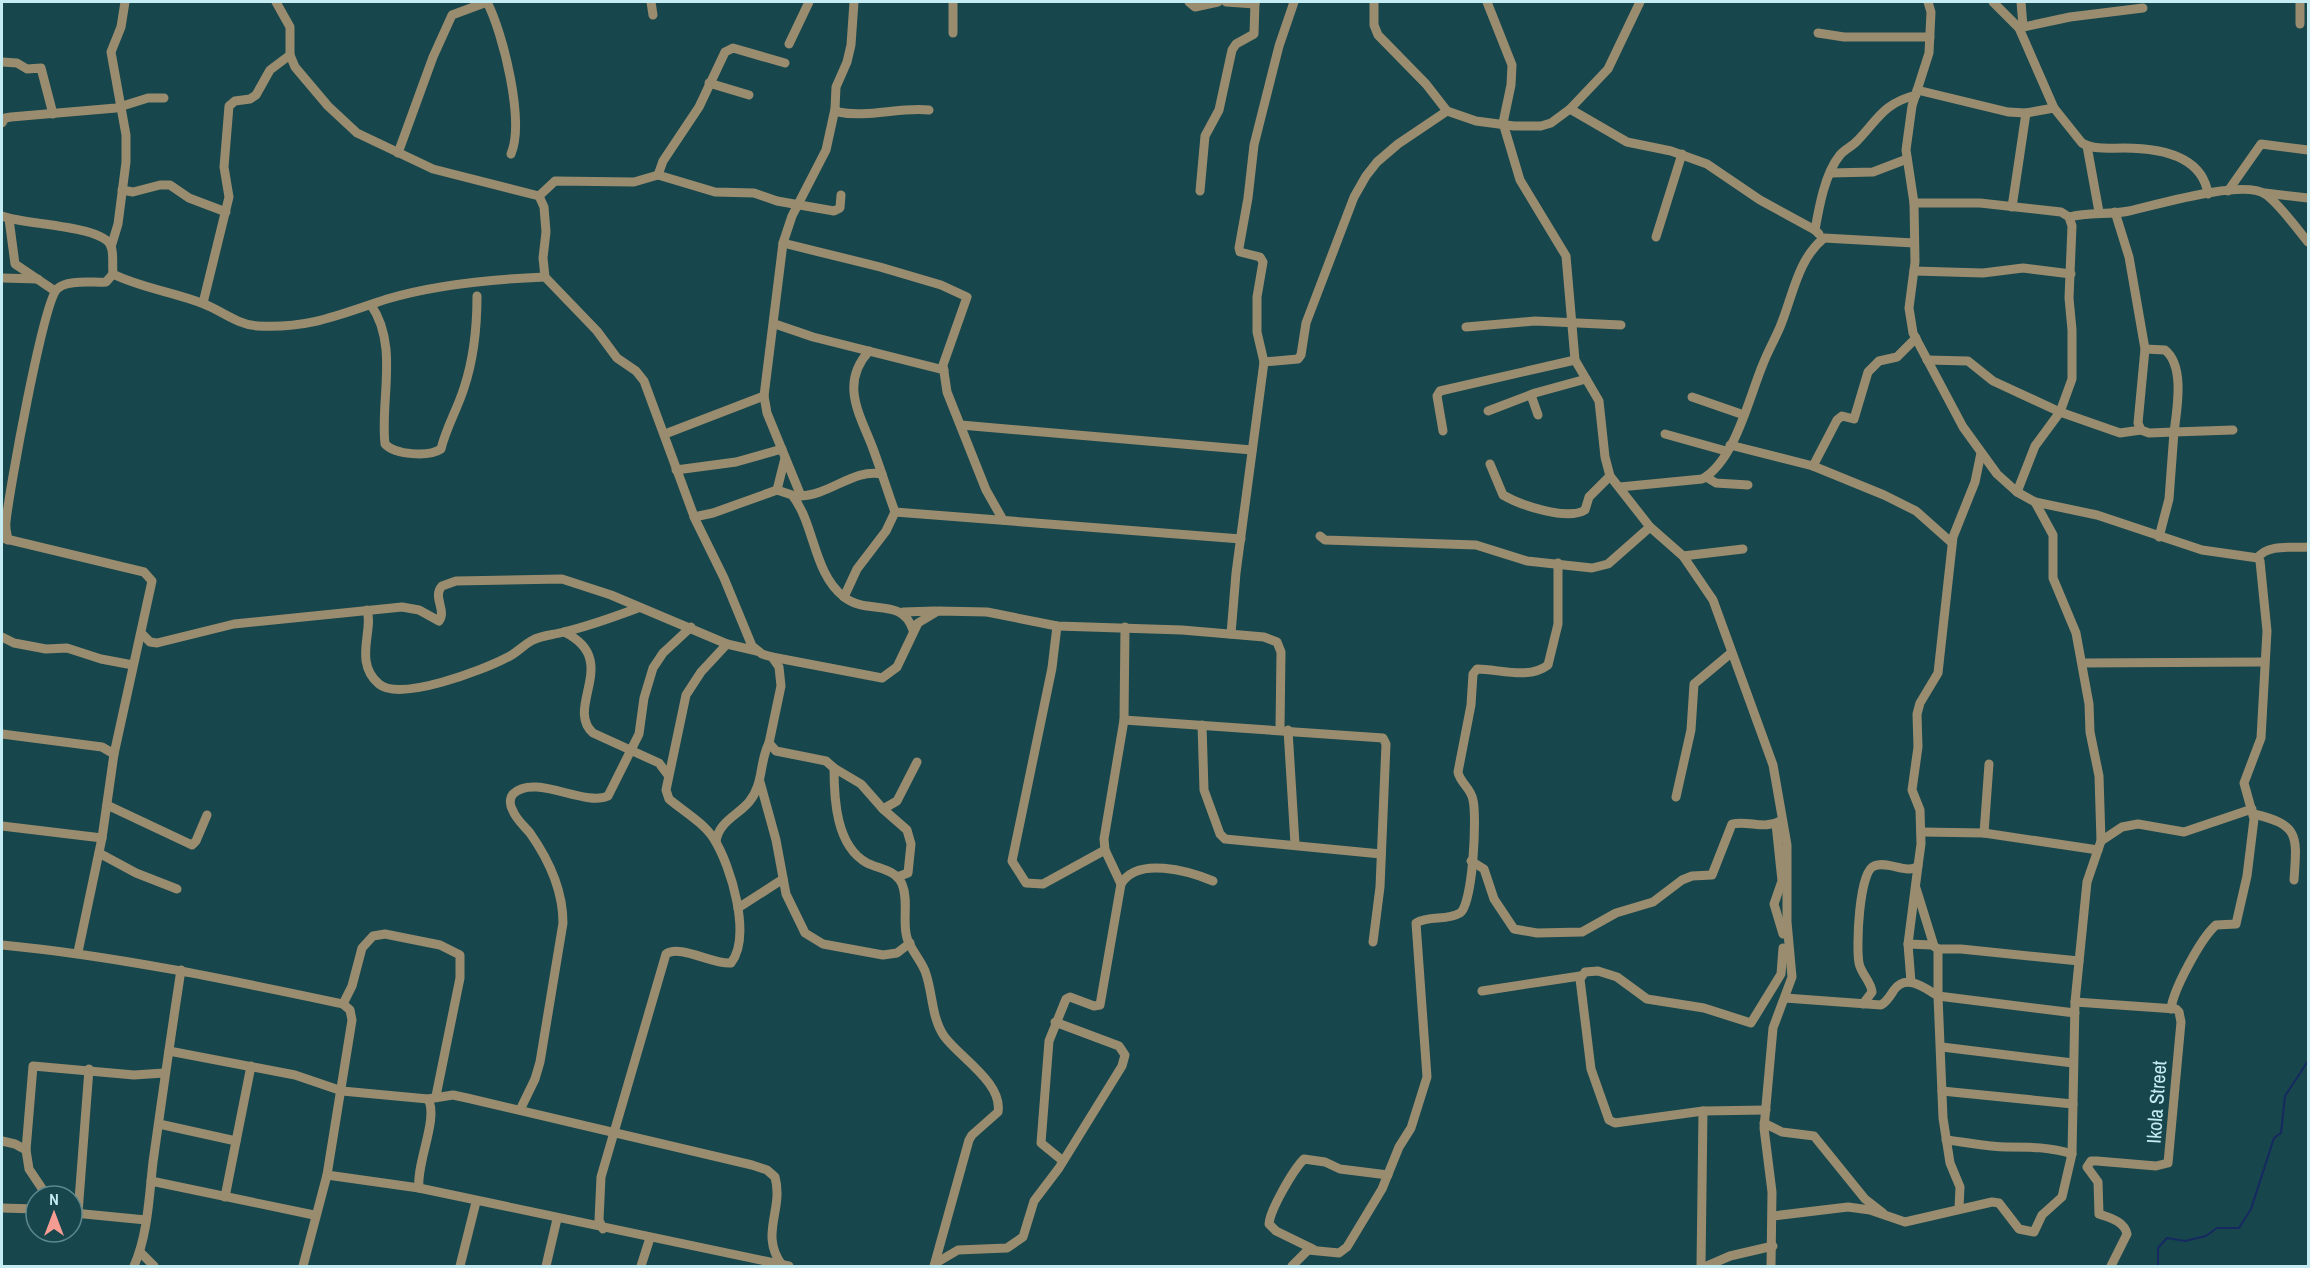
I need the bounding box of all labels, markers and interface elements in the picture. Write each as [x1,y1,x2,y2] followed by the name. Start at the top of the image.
[2140,1059,2172,1144] street label: Ikola Street
[24,1184,84,1244] north arrow
[49,1188,59,1210] text: N

